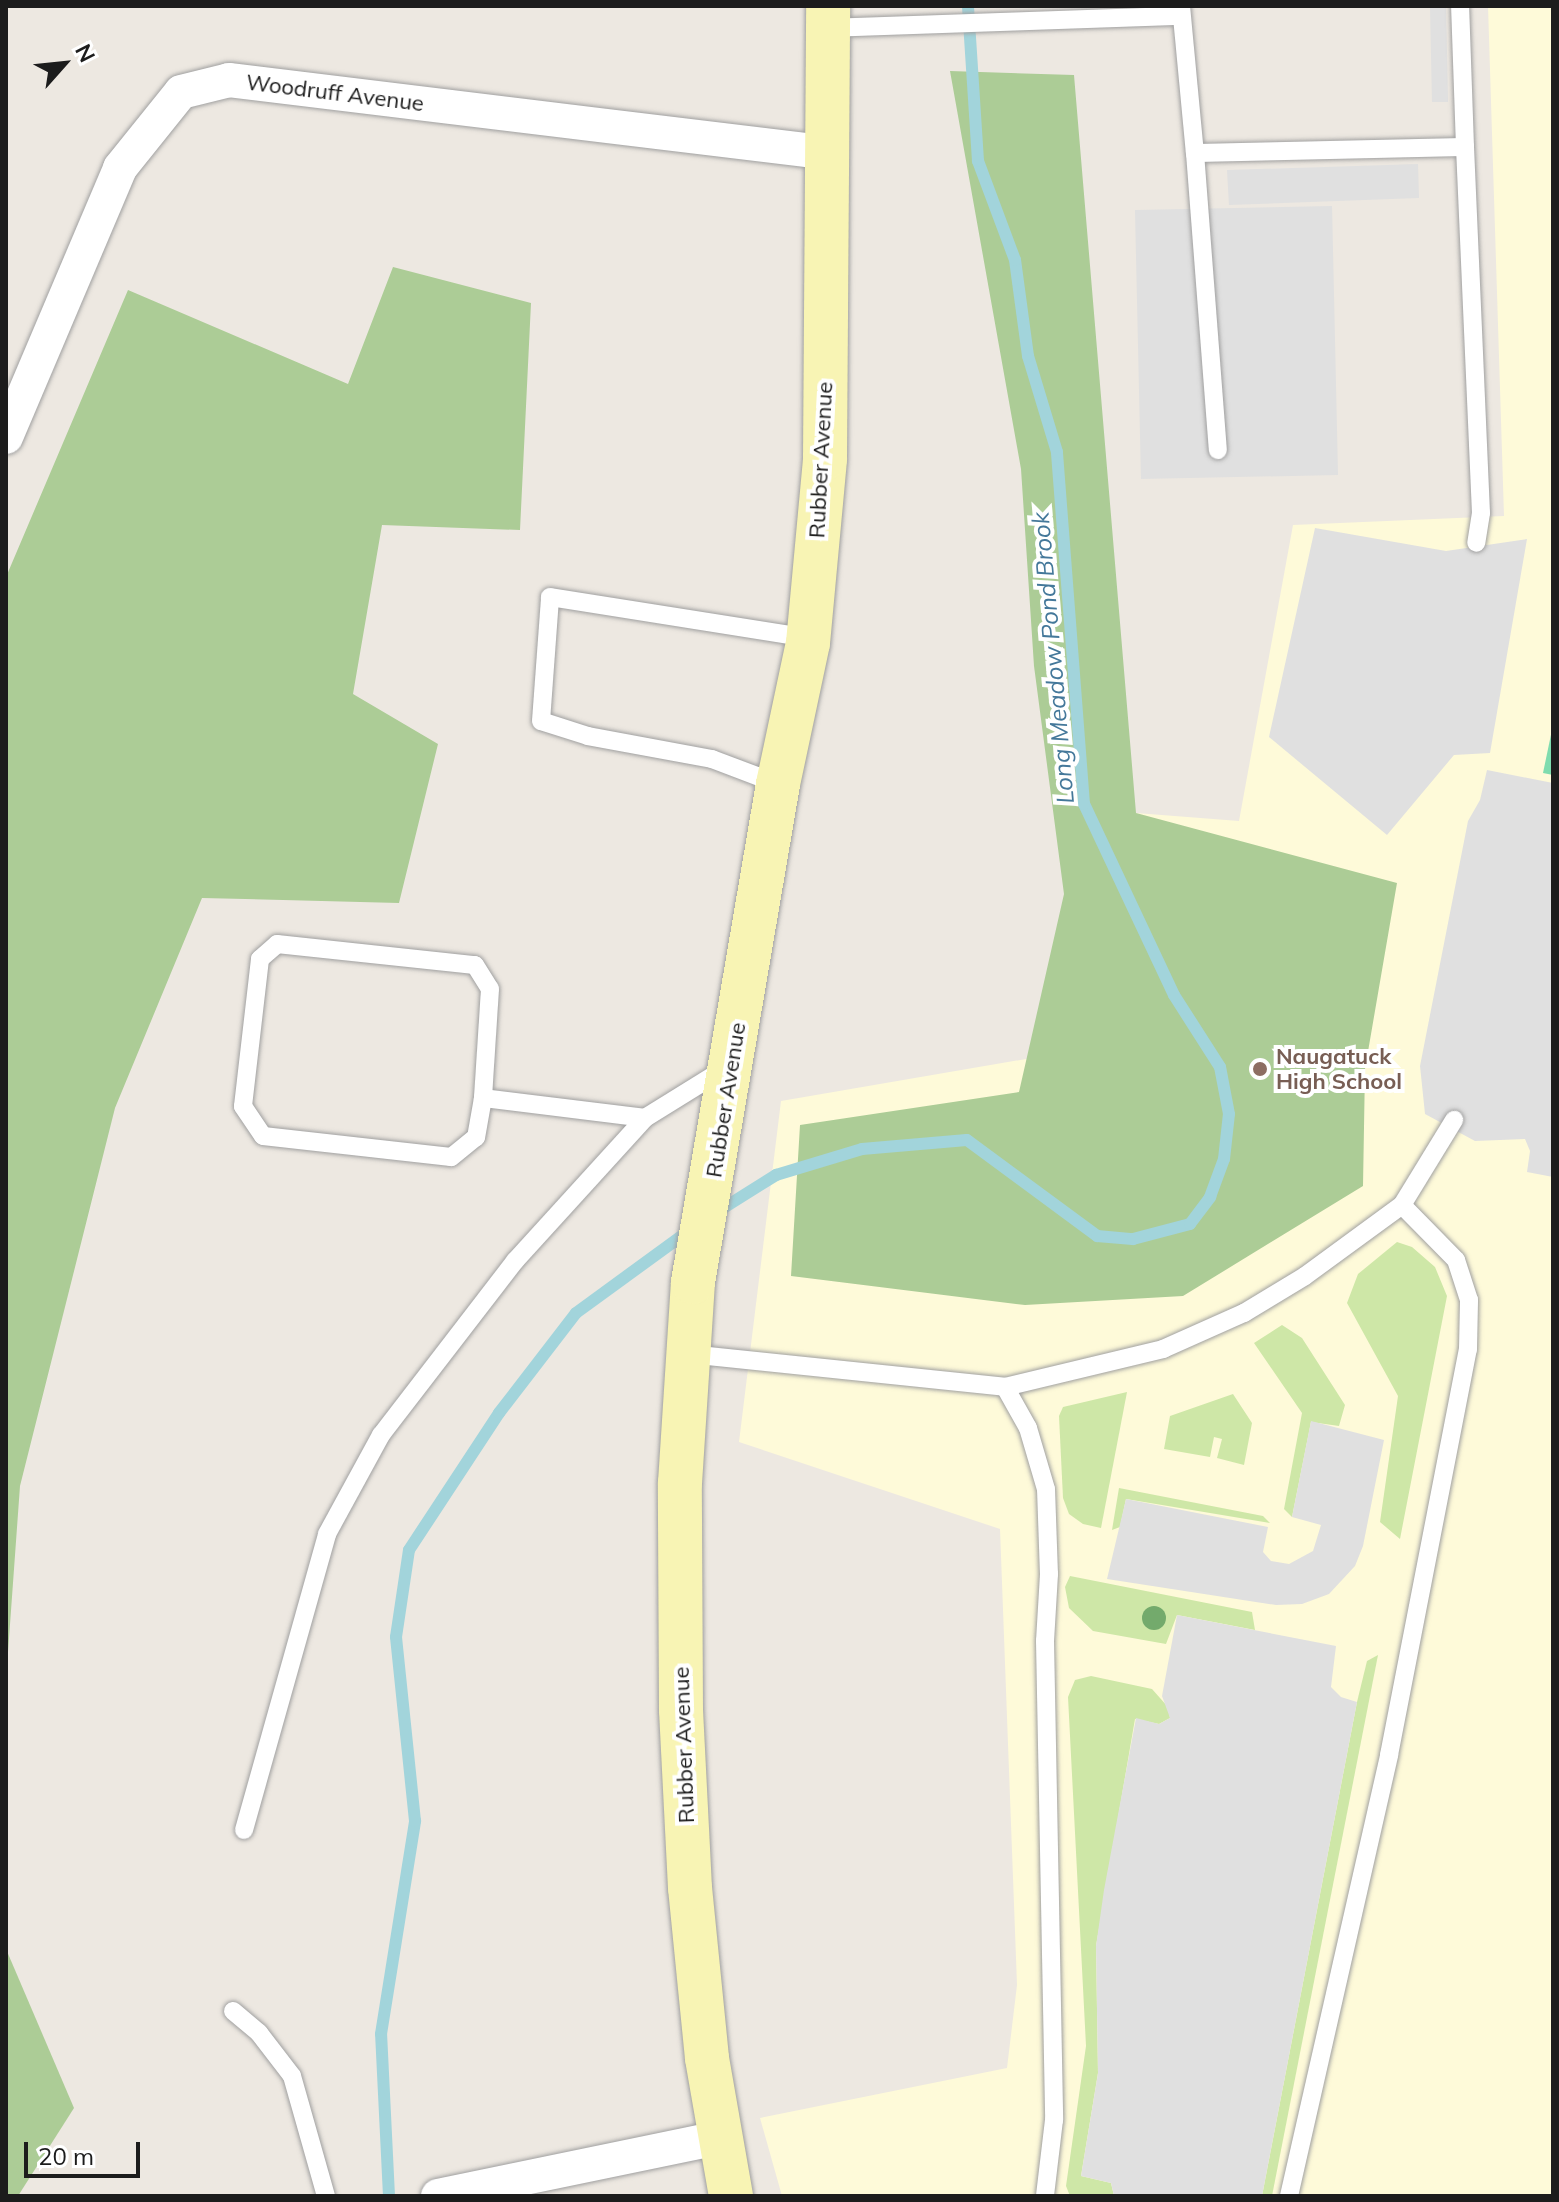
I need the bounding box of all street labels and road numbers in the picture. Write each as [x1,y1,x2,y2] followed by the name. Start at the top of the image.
[245,69,425,117] street label: Woodruff Avenue
[804,381,838,539] street label: Rubber Avenue
[701,1021,751,1179] street label: Rubber Avenue
[668,1666,700,1824] street label: Rubber Avenue

